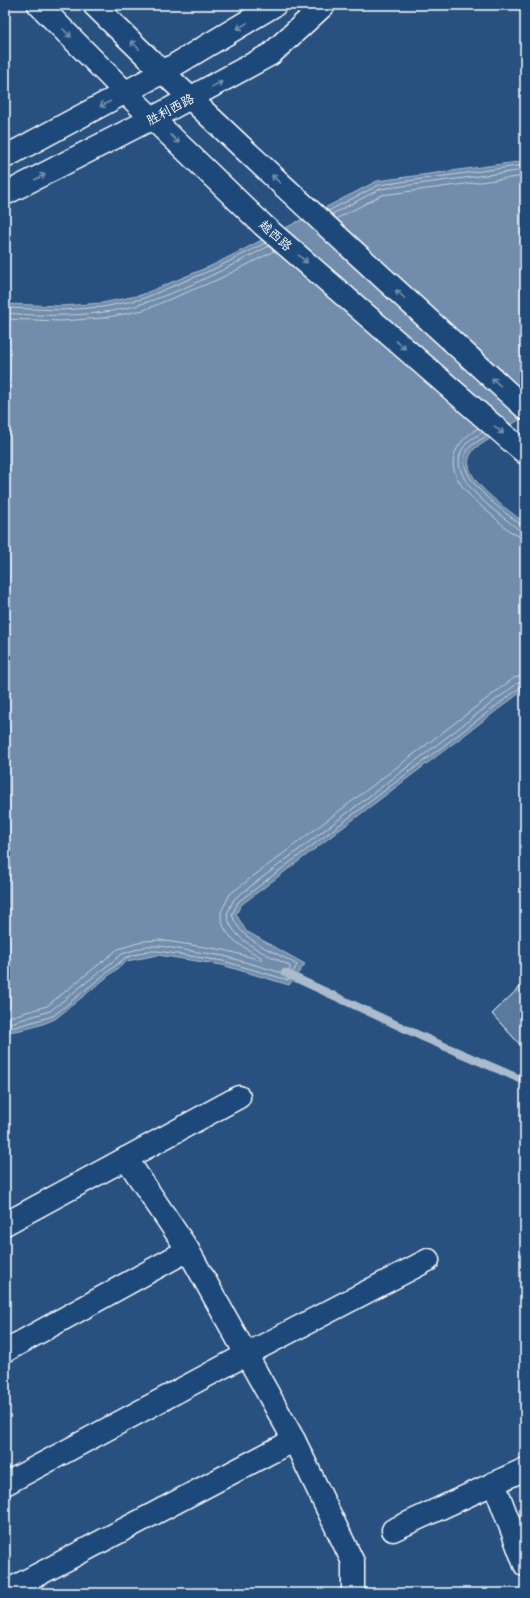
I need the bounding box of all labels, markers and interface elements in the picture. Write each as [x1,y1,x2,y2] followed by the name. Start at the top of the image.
[237,22,248,30] one-way arrow
[62,28,72,38] one-way arrow
[130,40,140,50] one-way arrow
[211,79,223,87] one-way arrow
[144,91,197,128] street label: 胜利西路
[99,101,111,108] one-way arrow
[170,134,180,144] one-way arrow
[33,172,45,180] one-way arrow
[271,175,281,184] one-way arrow
[255,216,295,254] street label: 越西路
[298,255,309,264] one-way arrow
[396,290,406,299] one-way arrow
[396,340,407,349] one-way arrow
[491,377,501,386] one-way arrow
[494,426,505,435] one-way arrow

